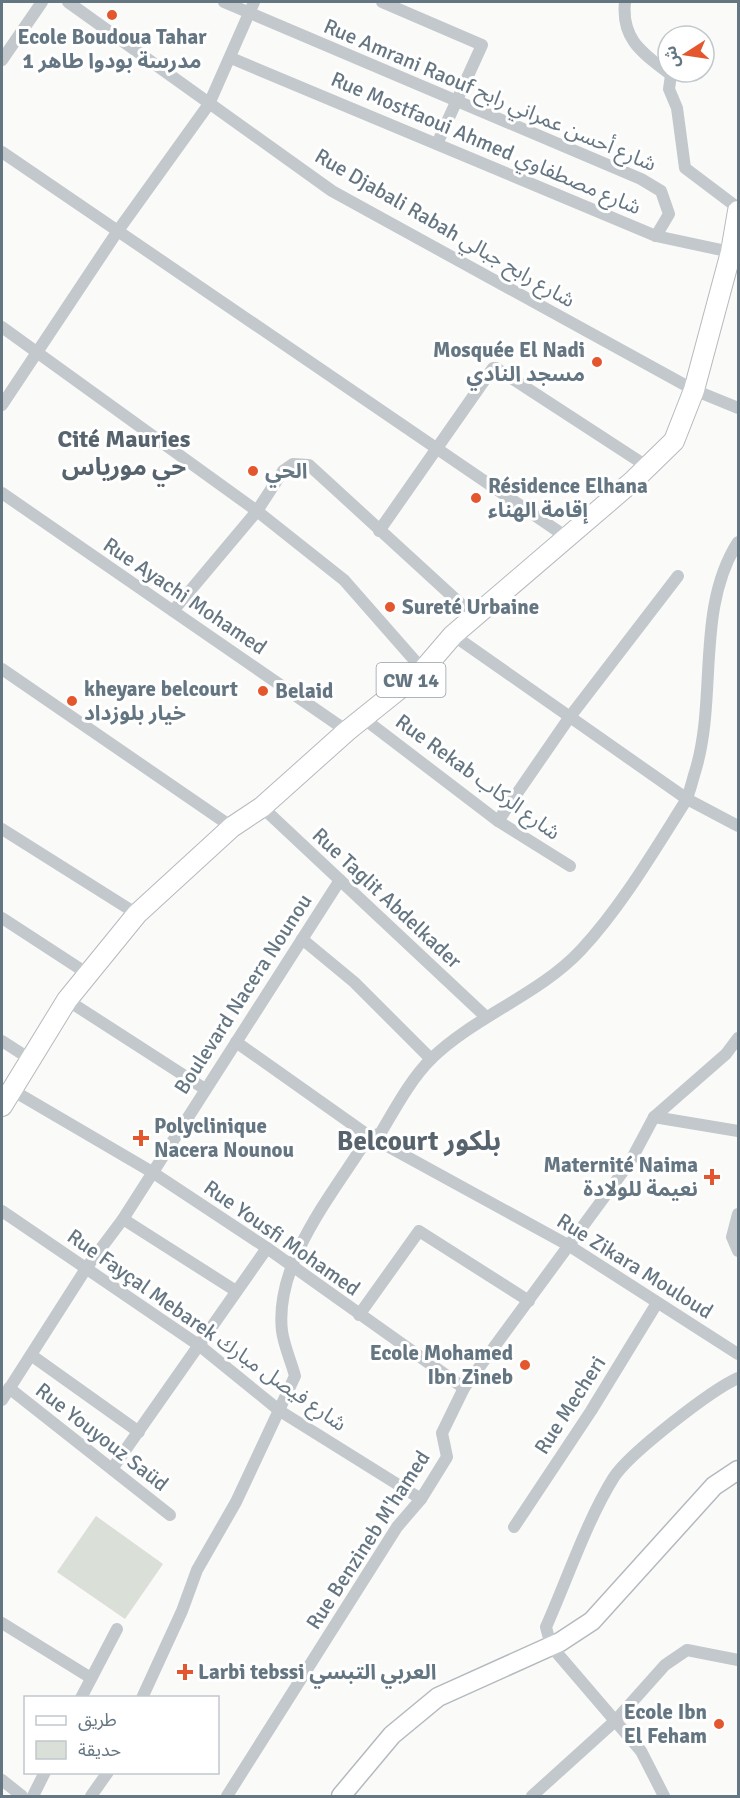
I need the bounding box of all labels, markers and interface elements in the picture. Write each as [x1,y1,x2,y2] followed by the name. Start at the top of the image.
[105,8,119,22] marker: Ecole Boudoua Tahar 1 مدرسة بودوا طاهر
[319,13,660,180] street label: Rue Amrani Raouf شارع أحسن عمراني رابح
[17,24,207,74] place label: Ecole Boudoua Tahar 1 مدرسة بودوا طاهر
[656,24,716,84] north arrow
[660,44,684,70] text: ش
[326,66,645,223] street label: Rue Mostfaoui Ahmed شارع مصطفاوي
[309,143,580,316] street label: Rue Djabali Rabah شارع رابح جبالي
[433,337,585,391] place label: Mosquée El Nadi مسجد النادي
[590,355,604,369] marker: Mosquée El Nadi مسجد النادي
[58,424,191,487] district label: Cité Mauries حي مورياس
[265,458,308,488] place label: الحي
[246,464,260,478] marker: الحي
[488,473,648,524] place label: Résidence Elhana إقامة الهناء
[469,491,483,505] marker: Résidence Elhana إقامة الهناء
[98,532,272,660] street label: Rue Ayachi Mohamed
[402,594,539,620] place label: Sureté Urbaine
[383,600,397,614] marker: Sureté Urbaine
[376,663,446,697] road number: CW 14
[84,676,238,726] place label: kheyare belcourt خيار بلوزداد
[275,678,333,704] place label: Belaid
[256,684,270,698] marker: Belaid
[65,694,79,708] marker: kheyare belcourt خيار بلوزداد
[389,708,566,847] street label: Rue Rekab شارع الركاب
[307,822,467,974] street label: Rue Taglit Abdelkader
[169,889,317,1099] street label: Boulevard Nacera Nounou
[154,1113,294,1163] place label: Polyclinique Nacera Nounou
[337,1125,501,1158] district label: Belcourt بلكور
[132,1129,150,1147] marker: Polyclinique Nacera Nounou
[544,1152,698,1202] place label: Maternité Naima نعيمة للولادة
[703,1168,721,1186] marker: Maternité Naima نعيمة للولادة
[199,1174,365,1302] street label: Rue Yousfi Mohamed
[552,1208,718,1324] street label: Rue Zikara Mouloud
[61,1223,352,1438] street label: Rue Fayçal Mebarek شارع فيصل مبارك
[370,1340,513,1390] place label: Ecole Mohamed Ibn Zineb
[529,1351,611,1459] street label: Rue Mecheri
[518,1358,532,1372] marker: Ecole Mohamed Ibn Zineb
[30,1377,174,1497] street label: Rue Youyouz Saüd
[300,1446,436,1634] street label: Rue Benzineb M'hamed
[198,1659,436,1689] place label: Larbi tebssi العربي التبسي
[176,1663,194,1681] marker: Larbi tebssi العربي التبسي
[24,1696,219,1774] legend
[624,1699,707,1749] place label: Ecole Ibn El Feham
[78,1709,117,1731] text: طريق
[712,1717,726,1731] marker: Ecole Ibn El Feham
[78,1739,121,1761] text: حديقة

